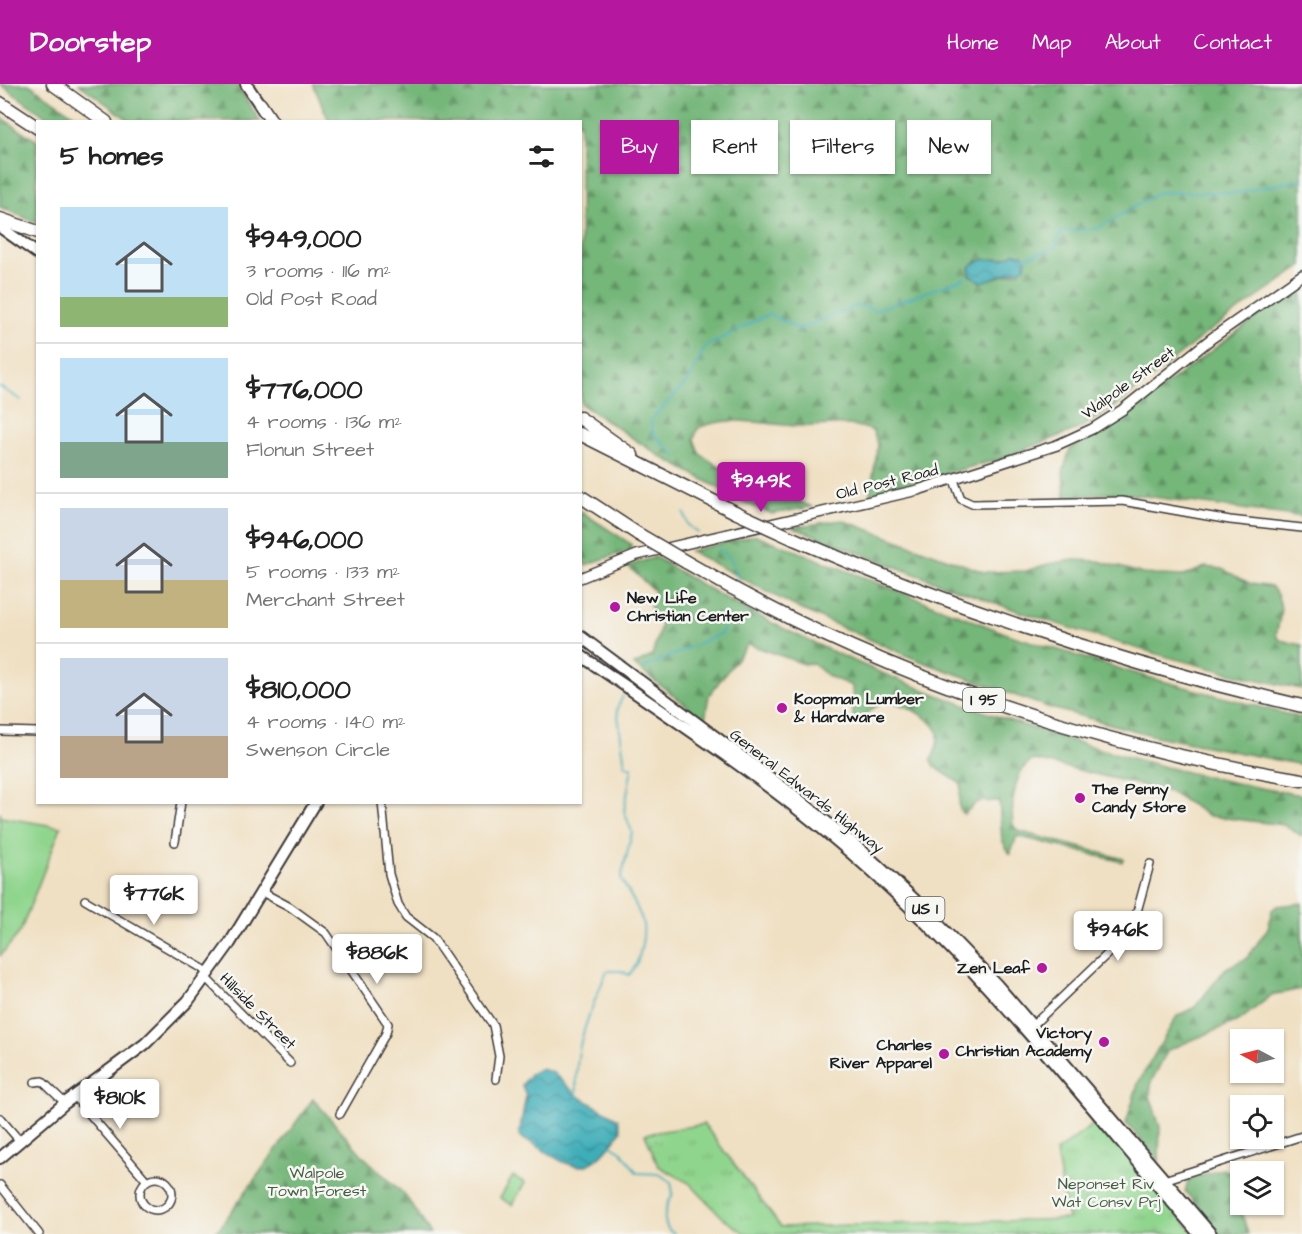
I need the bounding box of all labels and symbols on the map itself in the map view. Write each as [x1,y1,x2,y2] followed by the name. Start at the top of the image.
[1077,341,1180,424] street label: Walpole Street
[834,459,940,505] street label: Old Post Road
[719,462,803,513] pin: $949K
[627,587,749,627] place label: New Life Christian Center
[608,600,622,614] marker: New Life Christian Center
[793,688,924,728] place label: Koopman Lumber & Hardware
[963,688,1005,712] road number: I 95
[775,701,789,715] marker: Koopman Lumber & Hardware
[724,724,889,859] street label: General Edwards Highway
[1091,778,1186,819] place label: The Penny Candy Store
[1073,791,1087,805] marker: The Penny Candy Store
[112,875,196,926] pin: $776K
[906,897,944,921] road number: US 1
[1076,911,1160,962] pin: $946K
[335,934,419,985] pin: $886K
[957,957,1031,979] place label: Zen Leaf
[1035,961,1049,975] marker: Zen Leaf
[215,968,302,1055] street label: Hillside Street
[955,1022,1092,1063] place label: Victory Christian Academy
[1230,1029,1284,1083] north arrow
[830,1034,932,1074] place label: Charles River Apparel
[1097,1035,1111,1049] marker: Victory Christian Academy
[937,1047,951,1061] marker: Charles River Apparel
[78,1079,162,1130] pin: $810K
[268,1162,367,1202] park label: Walpole Town Forest
[1052,1173,1161,1213] park label: Neponset Riv Wat Consv Prj

